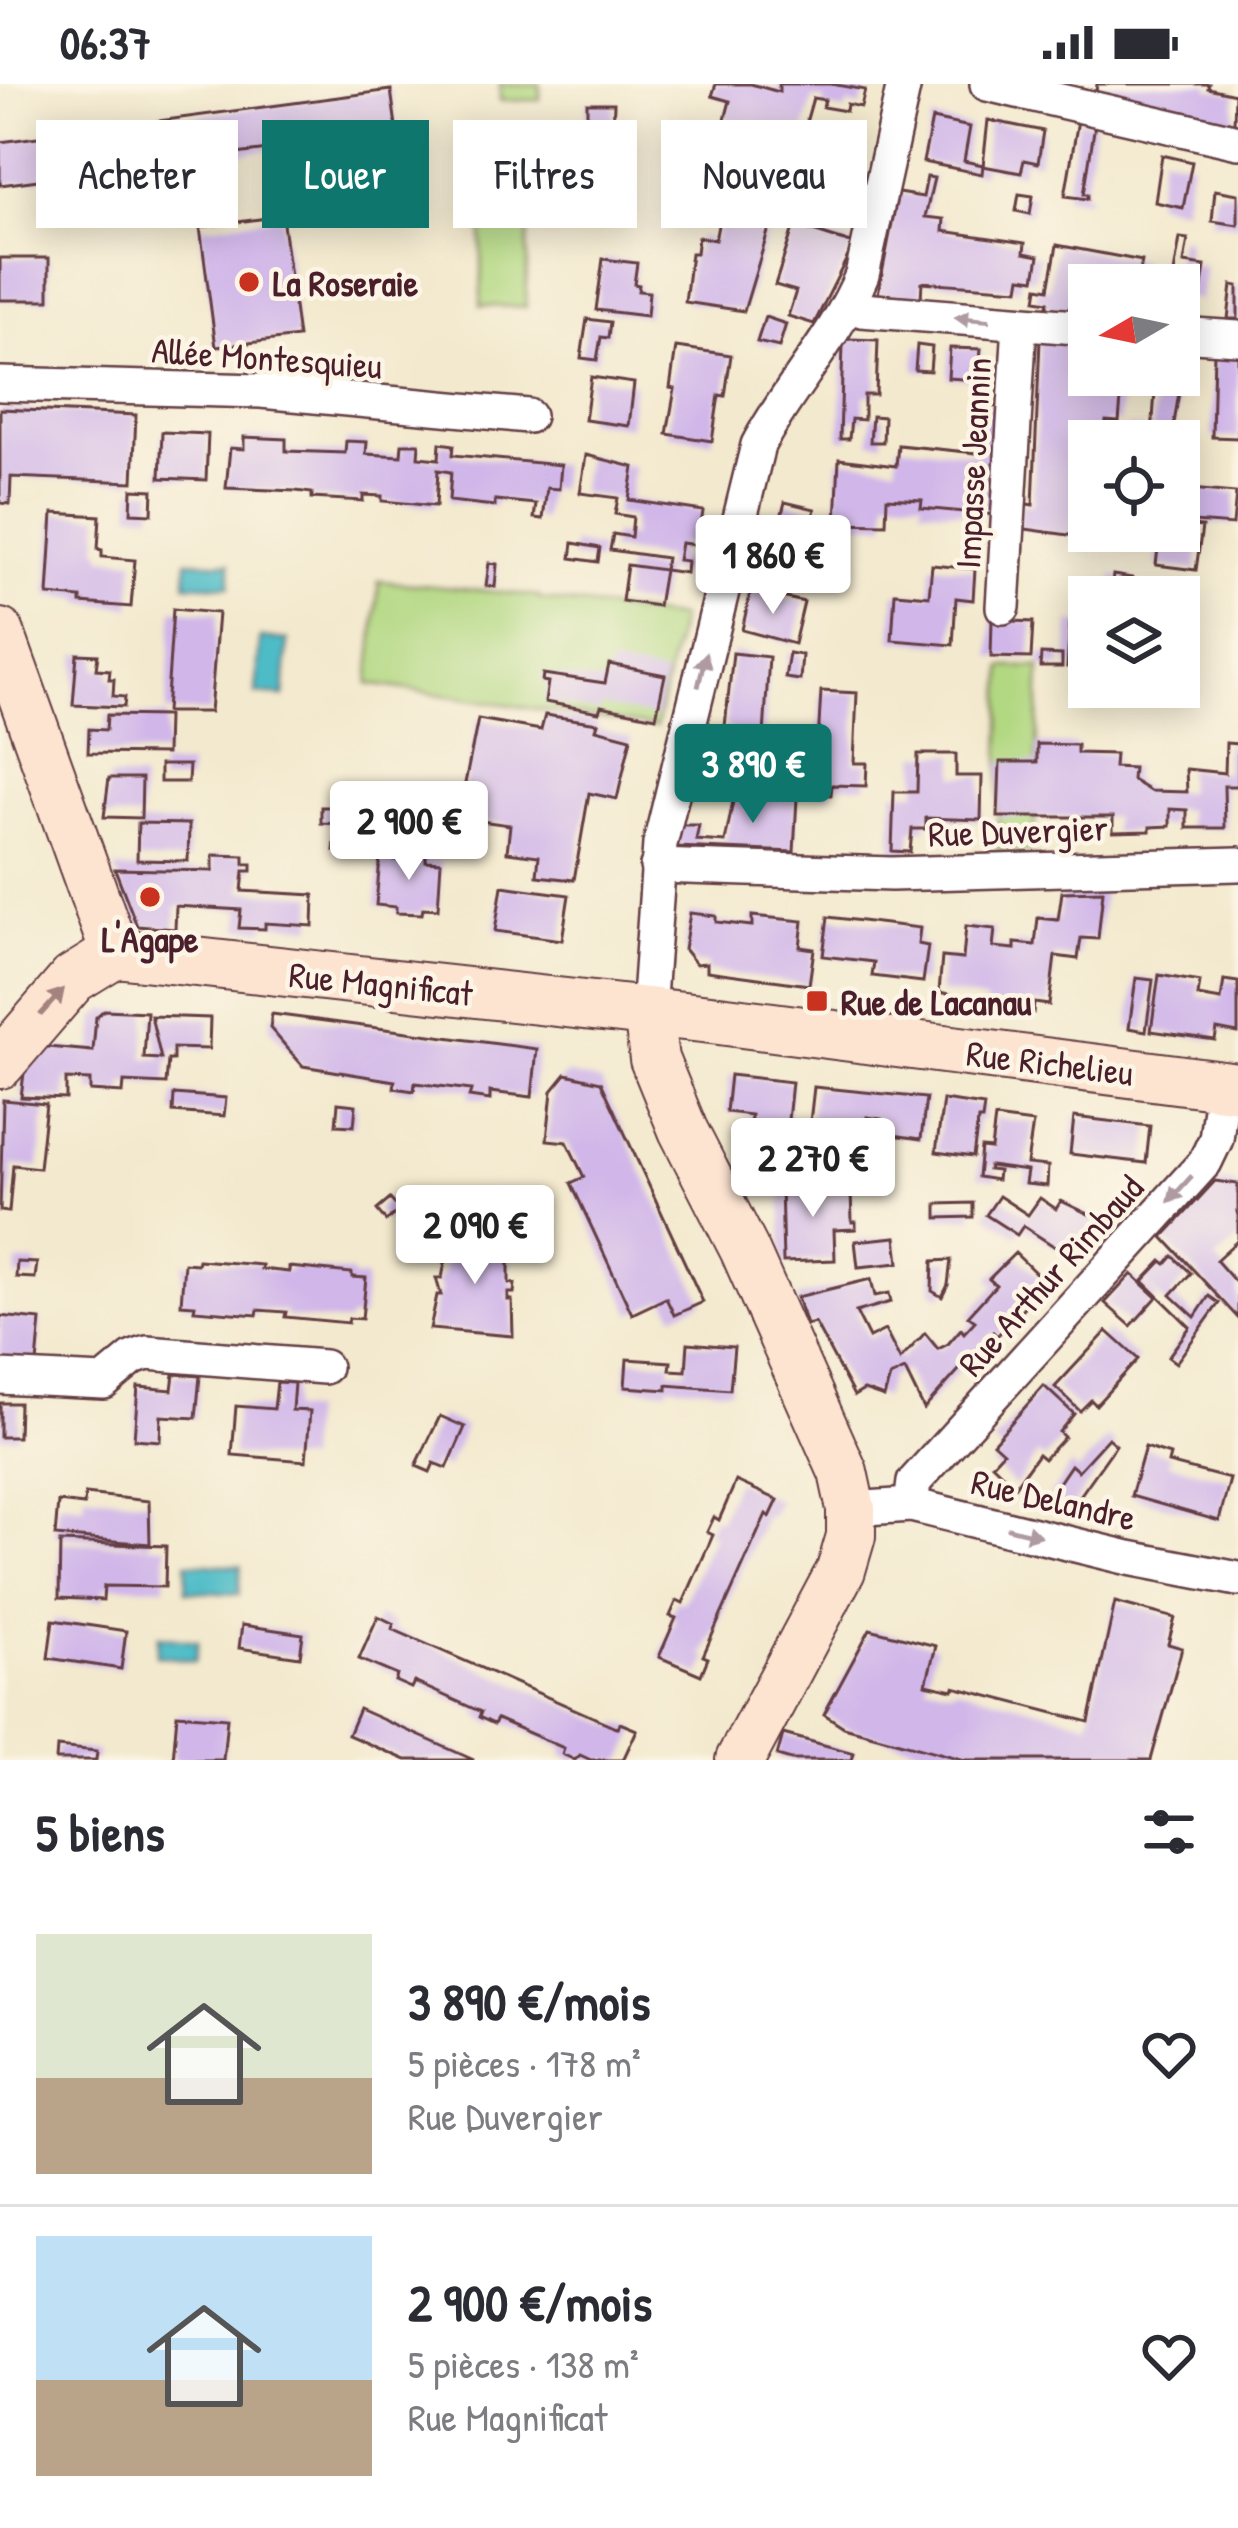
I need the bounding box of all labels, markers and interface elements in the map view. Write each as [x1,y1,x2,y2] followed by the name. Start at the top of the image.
[60,12,151,73] text: 06:37
[36,120,238,228] chip: Acheter
[262,120,429,228] chip: Louer
[453,120,637,228] chip: Filtres
[661,120,867,228] chip: Nouveau
[273,258,419,307] place label: La Roseraie
[1068,264,1200,396] north arrow
[1068,264,1200,708] map controls
[236,269,262,295] marker: La Roseraie
[953,310,990,329] one-way arrow
[150,325,384,389] street label: Allée Montesquieu
[942,356,1002,570] street label: Impasse Jeannin
[1068,420,1200,552] button: locate
[662,515,884,617] pin: 1 860 €
[723,527,823,580] text: 1 860 €
[1068,576,1200,708] button: layers
[693,652,712,689] one-way arrow
[642,724,864,826] pin: 3 890 €
[702,736,804,789] text: 3 890 €
[298,781,520,883] pin: 2 900 €
[357,793,461,846] text: 2 900 €
[927,802,1109,858] street label: Rue Duvergier
[137,884,163,910] marker: L'Agape
[102,914,199,964] place label: L'Agape
[287,949,476,1017] street label: Rue Magnificat
[841,977,1032,1026] place label: Rue de Lacanau
[38,988,65,1017] one-way arrow
[804,988,830,1014] marker: Rue de Lacanau
[964,1027,1136,1097] street label: Rue Richelieu
[702,1118,924,1220] pin: 2 270 €
[758,1130,868,1183] text: 2 270 €
[946,1164,1154,1386] street label: Rue Arthur Rimbaud
[1167,1175,1194,1204] one-way arrow
[364,1185,586,1287] pin: 2 090 €
[423,1197,527,1250] text: 2 090 €
[967,1456,1141,1542] street label: Rue Delandre
[1006,1523,1043,1542] one-way arrow
[36,1798,165,1867] text: 5 biens
[1136,1799,1202,1865] icon: filters
[408,1967,650,2036] text: 3 890 €/mois
[132,1982,276,2126] icon: home
[1136,2021,1202,2087] icon: heart
[408,2036,641,2089] text: 5 pièces · 178 m²
[408,2089,603,2142] text: Rue Duvergier
[408,2268,652,2337] text: 2 900 €/mois
[132,2284,276,2428] icon: home
[1136,2323,1202,2389] icon: heart
[408,2337,639,2390] text: 5 pièces · 138 m²
[408,2390,607,2443] text: Rue Magnificat

